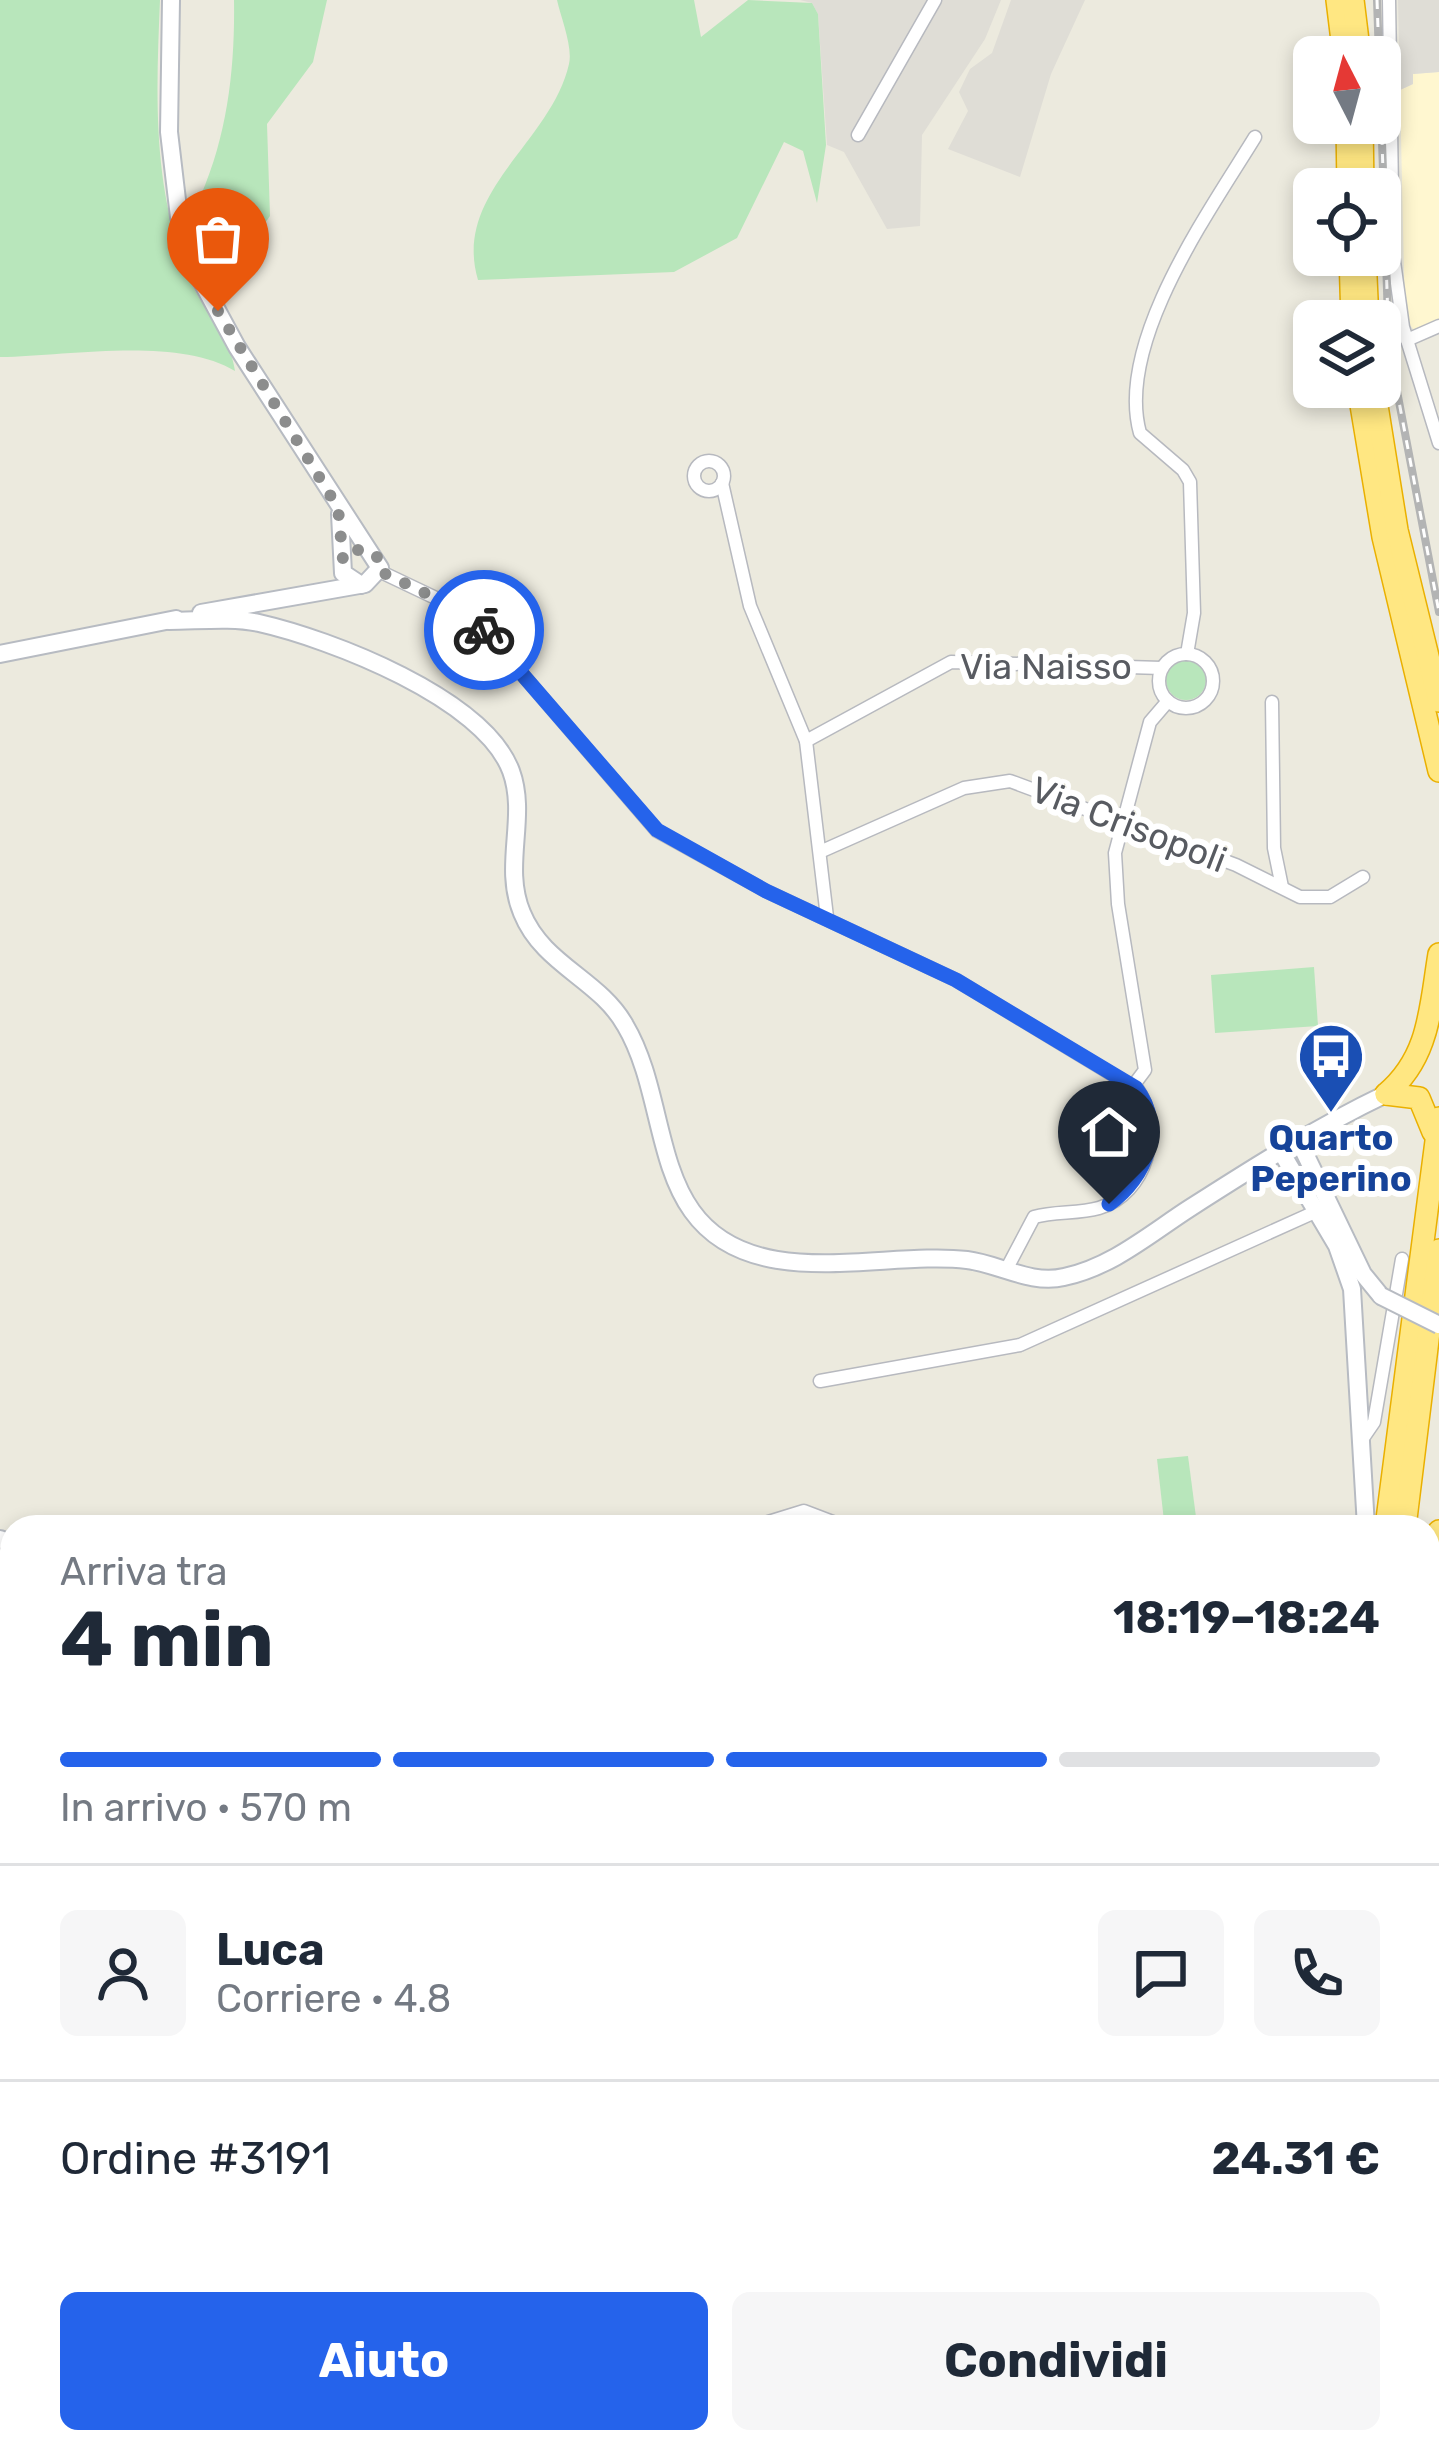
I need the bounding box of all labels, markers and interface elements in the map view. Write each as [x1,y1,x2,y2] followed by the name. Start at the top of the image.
[1293,36,1401,144] north arrow
[1293,36,1401,408] map controls
[1293,168,1401,276] button: locate
[167,188,269,311] pin
[185,206,251,272] icon: bag
[1293,300,1401,408] button: layers
[424,570,544,690] courier
[451,597,517,663] icon: bike
[960,645,1132,688] street label: Via Naisso
[1025,768,1233,881] street label: Via Crisopoli
[1296,1021,1366,1115] bus stop icon: Quarto Peperino
[1058,1081,1160,1204] pin
[1076,1099,1142,1165] icon: home
[1250,1116,1412,1200] place label: Quarto Peperino
[60,1549,228,1595] text: Arriva tra
[1113,1591,1380,1644] text: 18:19–18:24
[60,1593,274,1686] text: 4 min
[60,1785,352,1831] text: In arrivo · 570 m
[60,1910,186,2036] button: person
[1098,1910,1224,2036] button: chat
[1254,1910,1380,2036] button: phone
[216,1923,324,1976] text: Luca
[216,1976,451,2022] text: Corriere · 4.8
[60,2132,331,2185] text: Ordine #3191
[1211,2132,1380,2185] text: 24.31 €
[60,2292,708,2430] button: Aiuto
[732,2292,1380,2430] button: Condividi

